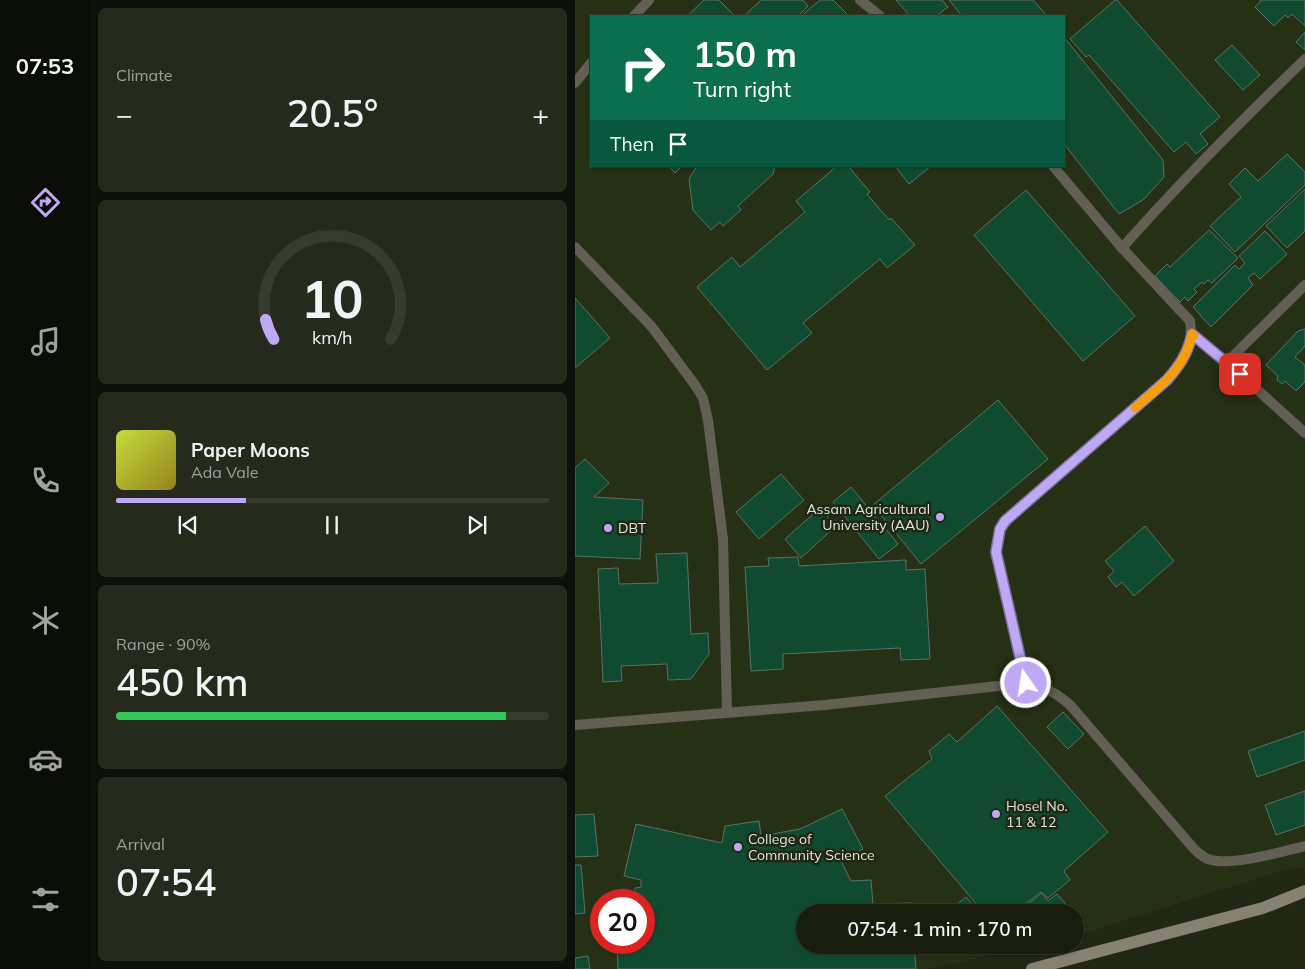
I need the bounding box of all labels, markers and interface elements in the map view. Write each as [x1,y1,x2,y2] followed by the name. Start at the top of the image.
[693,32,797,76] text: 150 m
[610,35,675,100] icon: right
[16,52,74,80] text: 07:53
[116,65,172,85] text: Climate
[693,75,791,103] text: Turn right
[287,89,378,137] text: 20.5°
[116,97,133,132] text: −
[532,97,549,132] text: +
[664,130,692,158] icon: arrive
[610,132,654,156] text: Then
[28,185,63,220] icon: directions
[301,266,364,331] text: 10
[28,324,63,359] icon: music
[312,326,353,348] text: km/h
[1219,353,1261,395] pin
[1226,360,1254,388] icon: arrive
[191,438,310,462] text: Paper Moons
[191,462,258,482] text: Ada Vale
[28,463,63,498] icon: phone
[806,500,930,534] place label: Assam Agricultural University (AAU)
[174,511,202,539] icon: previous
[318,511,346,539] icon: pause
[463,511,491,539] icon: next
[934,511,946,523] marker: Assam Agricultural University (AAU)
[618,519,647,537] place label: DBT
[602,522,614,534] marker: DBT
[28,603,63,638] icon: climate
[116,634,211,654] text: Range · 90%
[999,656,1051,708] position arrow
[116,658,249,706] text: 450 km
[28,742,63,777] icon: car
[1006,797,1068,831] place label: Hosel No. 11 & 12
[990,808,1002,820] marker: Hosel No. 11 & 12
[748,830,875,864] place label: College of Community Science
[116,834,165,854] text: Arrival
[732,841,744,853] marker: College of Community Science
[116,858,216,906] text: 07:54
[28,882,63,917] icon: filters
[590,889,655,954] speed limit sign: 20
[847,917,1033,941] text: 07:54 · 1 min · 170 m

